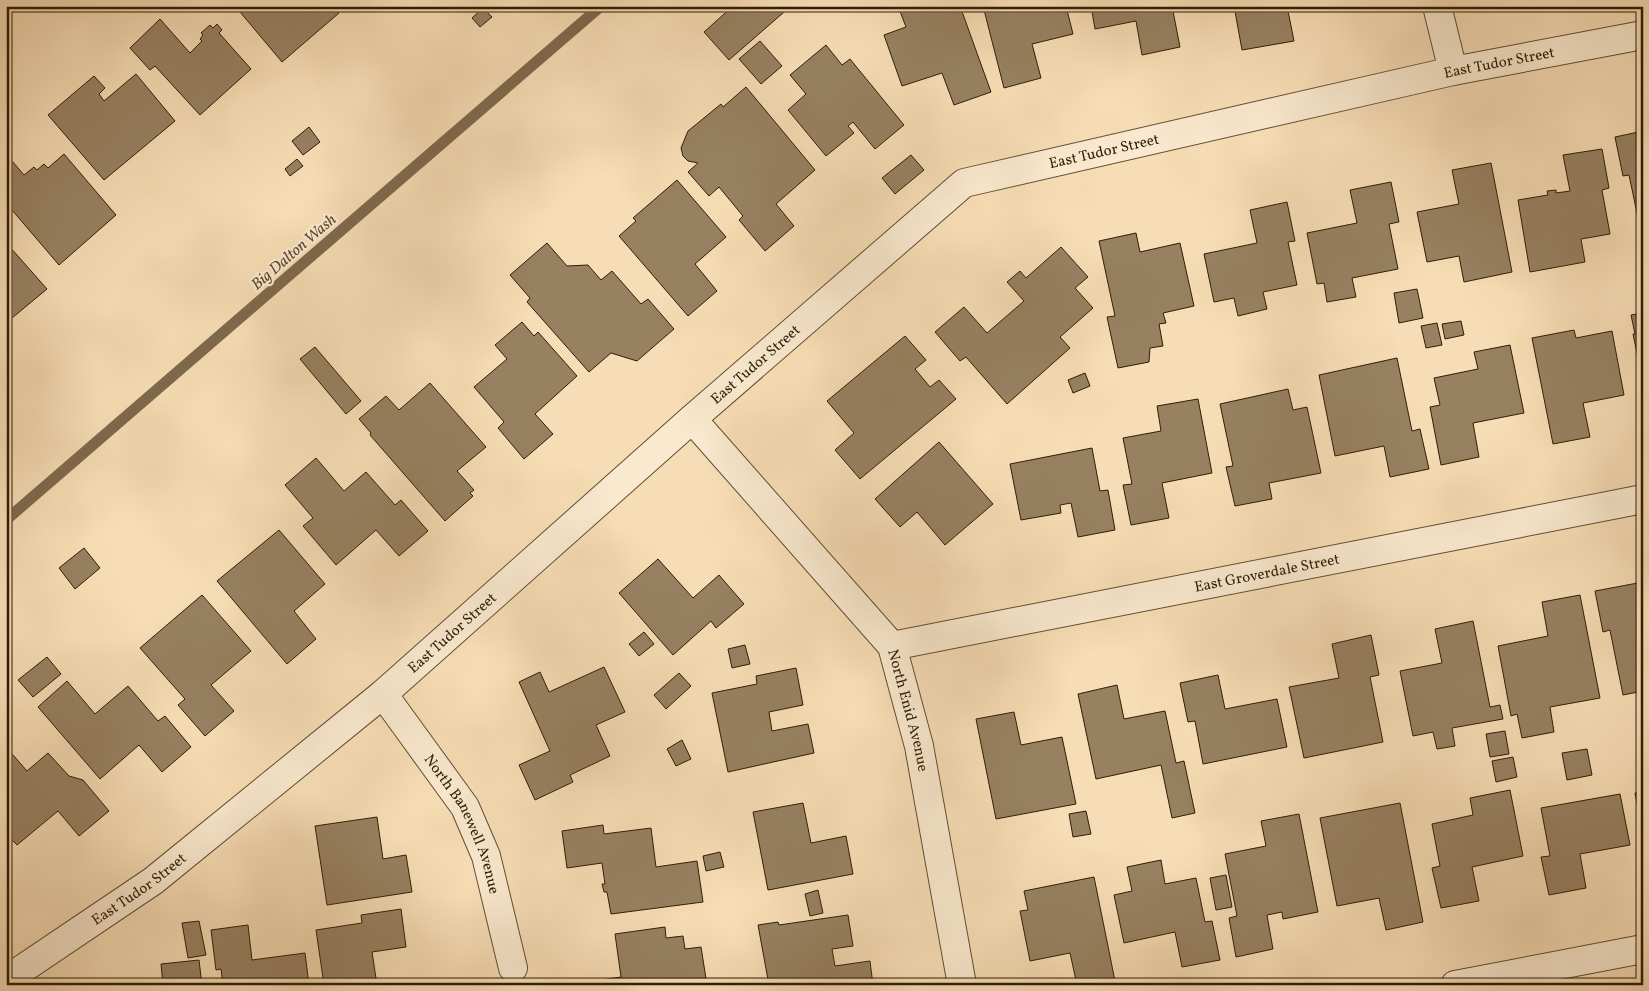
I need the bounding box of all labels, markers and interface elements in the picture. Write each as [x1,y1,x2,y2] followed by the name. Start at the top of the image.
[1442,43,1557,85] street label: East Tudor Street
[1047,130,1161,175] street label: East Tudor Street
[247,209,342,296] water label: Big Dalton Wash
[707,321,806,410] street label: East Tudor Street
[1193,550,1342,599] street label: East Groverdale Street
[404,589,502,679] street label: East Tudor Street
[881,647,932,773] street label: North Enid Avenue
[418,751,504,896] street label: North Banewell Avenue
[88,849,192,931] street label: East Tudor Street

